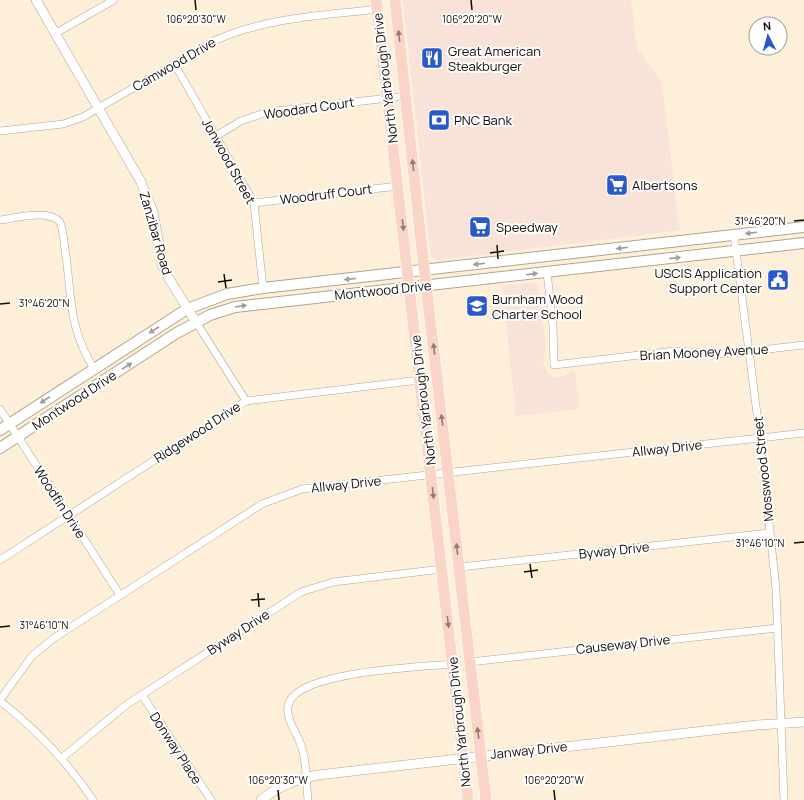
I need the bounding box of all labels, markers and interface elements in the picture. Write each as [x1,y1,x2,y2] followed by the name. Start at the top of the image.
[166,12,226,26] text: 106°20'30"W
[368,12,402,144] street label: North Yarbrough Drive
[442,12,503,26] text: 106°20'20"W
[748,16,788,56] north arrow
[762,18,772,33] text: N
[396,30,402,42] one-way arrow
[129,33,219,95] street label: Camwood Drive
[448,42,541,75] place label: Great American Steakburger
[419,45,445,71] restaurant icon: Great American Steakburger
[263,93,355,123] street label: Woodard Court
[426,107,452,133] bank icon: PNC Bank
[454,111,513,129] place label: PNC Bank
[198,115,260,207] street label: Jonwood Street
[410,159,416,172] one-way arrow
[604,172,630,198] supermarket icon: Albertsons
[632,176,698,194] place label: Albertsons
[279,179,373,209] street label: Woodruff Court
[136,189,176,277] street label: Zanzibar Road
[467,214,493,240] supermarket icon: Speedway
[735,214,786,228] text: 31°46'20"N
[496,218,558,236] place label: Speedway
[400,219,406,231] one-way arrow
[745,230,757,236] one-way arrow
[616,244,628,251] one-way arrow
[669,254,681,261] one-way arrow
[473,261,485,268] one-way arrow
[655,264,762,297] place label: USCIS Application Support Center
[765,267,791,293] public building icon: USCIS Application Support Center
[526,270,538,277] one-way arrow
[334,276,433,304] street label: Montwood Drive
[344,276,356,282] one-way arrow
[492,290,583,323] place label: Burnham Wood Charter School
[464,293,490,319] school or university icon: Burnham Wood Charter School
[19,296,70,310] text: 31°46'20"N
[235,303,247,309] one-way arrow
[149,326,160,333] one-way arrow
[406,334,440,466] street label: North Yarbrough Drive
[639,340,769,364] street label: Brian Mooney Avenue
[430,342,437,355] one-way arrow
[122,362,132,370] one-way arrow
[28,366,120,434] street label: Montwood Drive
[40,396,50,404] one-way arrow
[150,397,244,467] street label: Ridgewood Drive
[439,414,445,426] one-way arrow
[749,416,777,522] street label: Mosswood Street
[631,435,703,461] street label: Allway Drive
[30,462,90,542] street label: Woodfin Drive
[310,471,382,497] street label: Allway Drive
[430,487,437,499] one-way arrow
[736,536,785,550] text: 31°46'10"N
[578,537,651,563] street label: Byway Drive
[454,543,460,555] one-way arrow
[203,605,273,659] street label: Byway Drive
[445,616,451,628] one-way arrow
[20,618,69,632] text: 31°46'10"N
[575,630,671,658] street label: Causeway Drive
[443,656,475,788] street label: North Yarbrough Drive
[146,708,206,788] street label: Donway Place
[475,727,481,740] one-way arrow
[490,737,569,763] street label: Janway Drive
[248,773,308,787] text: 106°20'30"W
[524,773,585,787] text: 106°20'20"W

